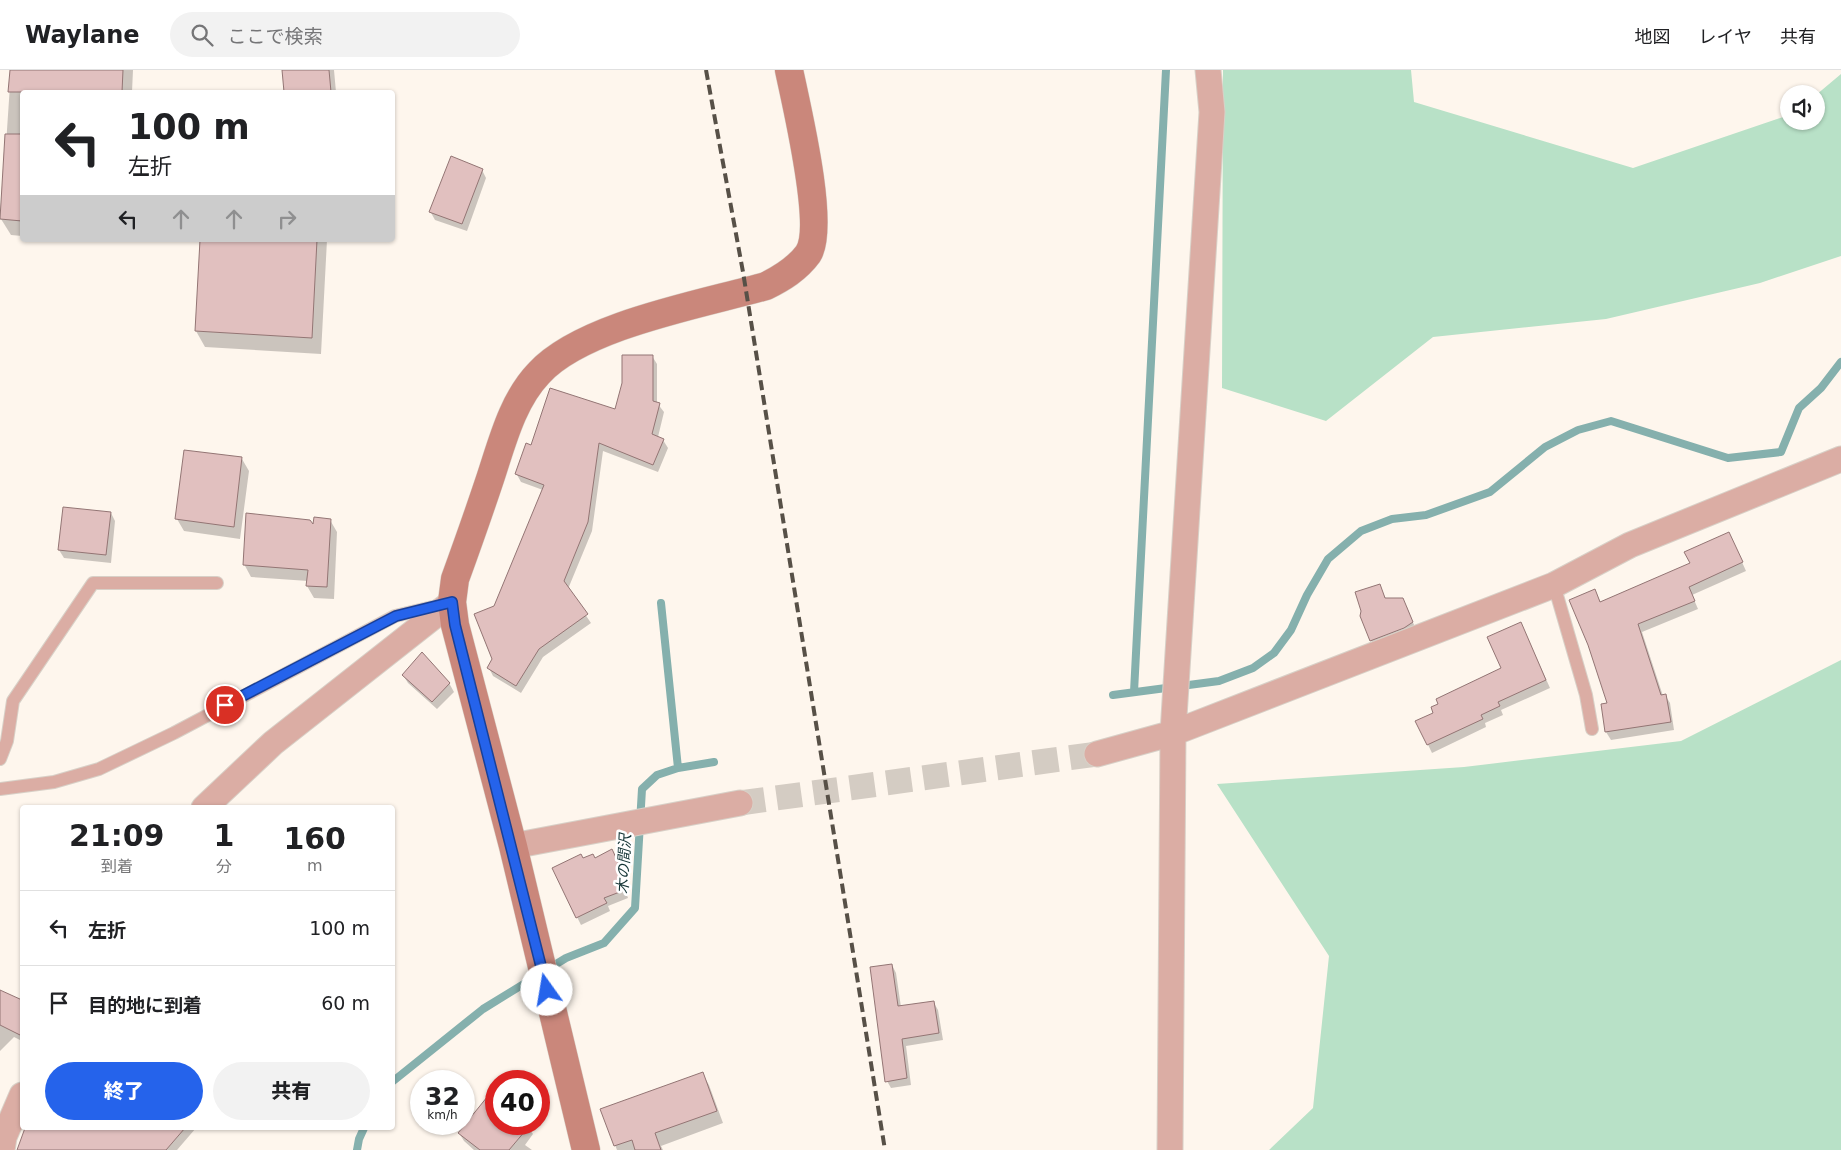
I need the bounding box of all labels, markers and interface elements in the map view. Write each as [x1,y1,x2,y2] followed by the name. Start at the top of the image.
[170,12,520,57] search box
[25,21,140,49] text: Waylane
[188,21,216,49] icon: search
[228,25,323,47] text: ここで検索
[1635,26,1671,47] text: 地図
[1699,26,1752,47] text: レイヤ
[1780,26,1816,47] text: 共有
[1780,85,1825,130] map controls
[1780,85,1825,130] button: sound
[128,107,250,147] text: 100 m
[45,110,110,175] icon: left
[128,154,172,179] text: 左折
[114,205,142,233] icon: left
[167,205,195,233] icon: ahead
[220,205,248,233] icon: ahead
[273,205,301,233] icon: right
[204,684,246,726] pin
[211,691,239,719] icon: arrive
[69,818,165,853] text: 21:09
[214,818,234,853] text: 1
[283,821,346,856] text: 160
[613,832,635,894] water label: 木の間沢
[307,856,322,875] text: m
[101,857,133,876] text: 到着
[216,857,232,876] text: 分
[45,914,73,942] icon: left
[309,917,370,939] text: 100 m
[88,919,126,941] text: 左折
[520,963,572,1015] position arrow
[45,989,73,1017] icon: arrive
[321,992,370,1014] text: 60 m
[88,994,202,1016] text: 目的地に到着
[45,1062,203,1120] button: 終了
[213,1062,370,1120] button: 共有
[485,1070,550,1135] speed limit sign: 40
[425,1082,460,1111] text: 32
[427,1108,458,1122] text: km/h

